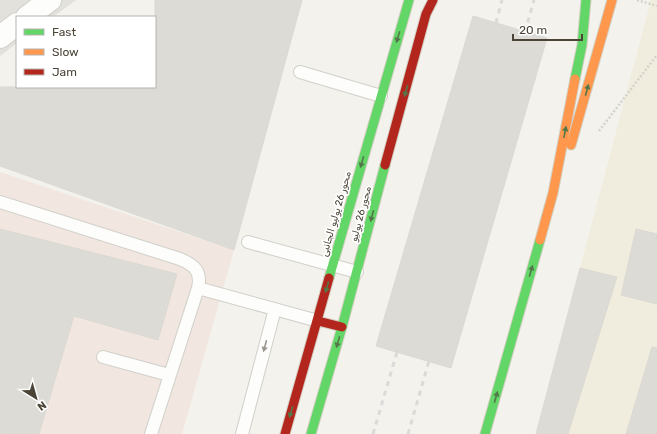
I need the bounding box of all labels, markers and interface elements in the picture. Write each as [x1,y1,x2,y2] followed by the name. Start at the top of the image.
[16,16,156,88] legend
[513,16,582,42] scale bar
[519,23,547,37] text: 20 m
[52,25,76,39] text: Fast
[395,32,401,44] one-way arrow
[52,45,79,59] text: Slow
[52,65,77,79] text: Jam
[584,83,590,95] one-way arrow
[402,84,408,97] one-way arrow
[562,125,568,138] one-way arrow
[359,157,365,169] one-way arrow
[318,170,354,258] street label: محور 26 يوليو الجانبى
[348,185,374,243] street label: محور 26 يوليو
[369,210,375,222] one-way arrow
[528,265,534,277] one-way arrow
[324,282,330,294] one-way arrow
[335,336,341,348] one-way arrow
[261,340,267,353] one-way arrow
[16,378,56,418] north arrow
[493,390,499,402] one-way arrow
[35,398,49,413] text: N
[288,407,294,419] one-way arrow

